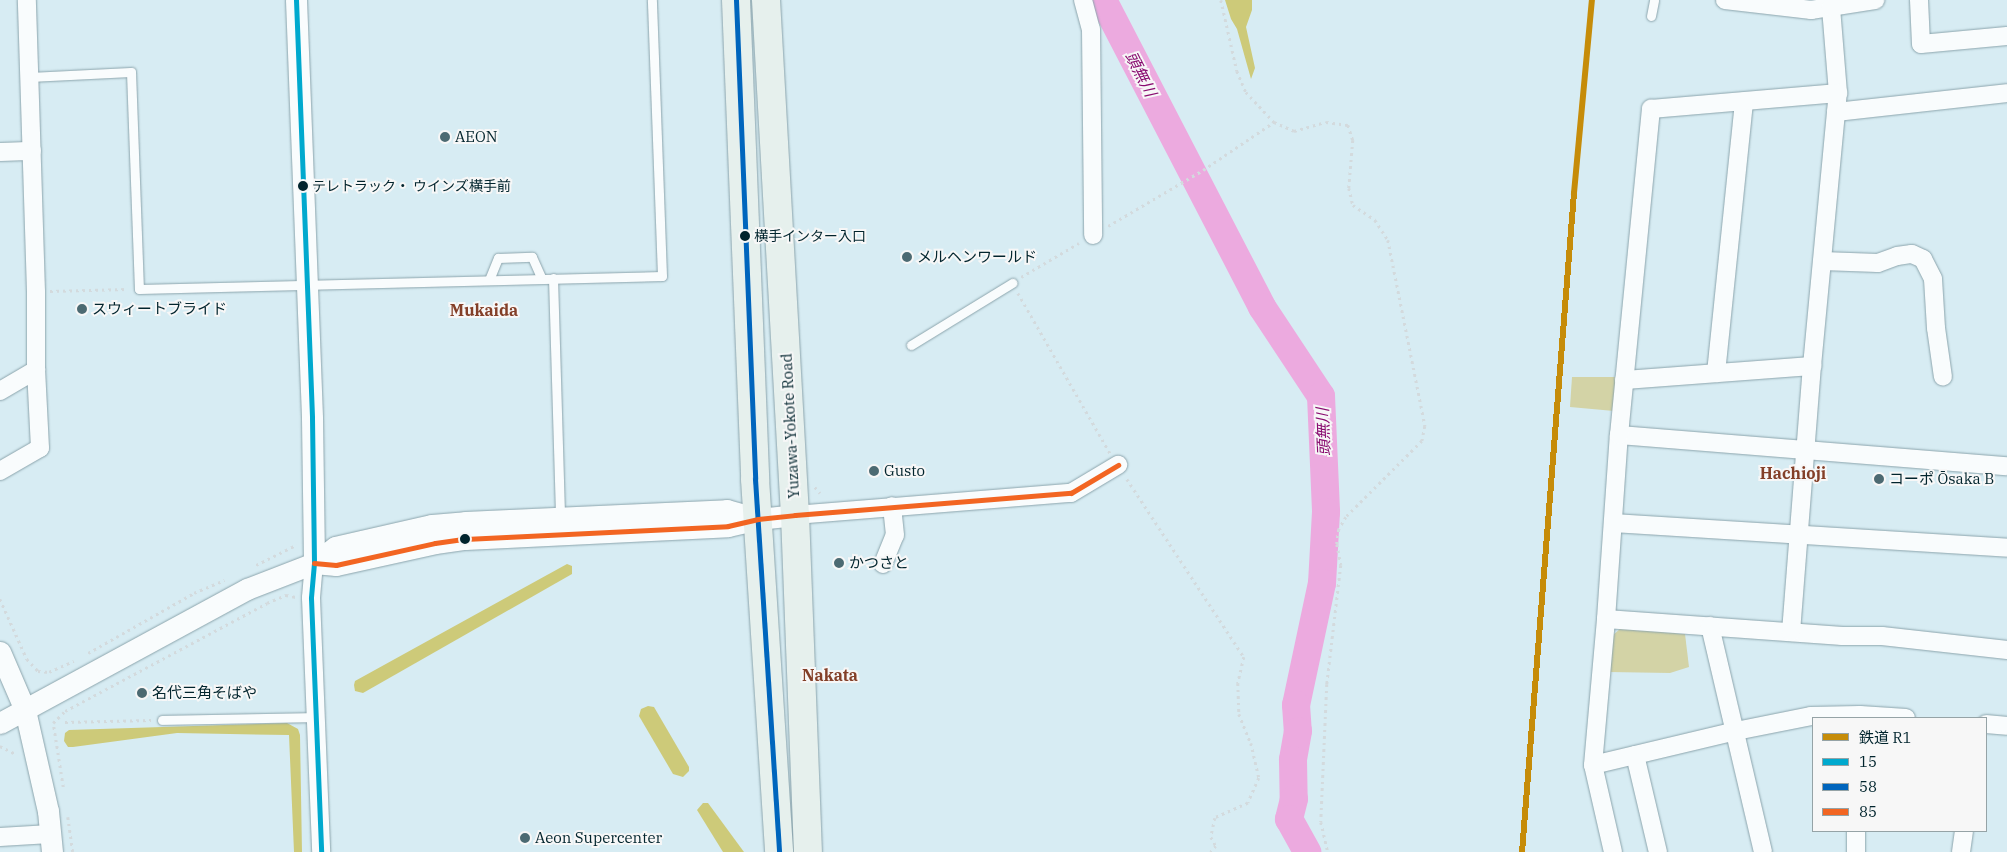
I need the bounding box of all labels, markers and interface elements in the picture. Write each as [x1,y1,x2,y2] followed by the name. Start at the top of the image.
[1122,48,1160,100] water label: 頭無川
[455,128,497,146] place label: AEON
[439,131,451,143] marker: AEON
[312,178,511,194] place label: テレトラック・ ウインズ横手前
[298,181,308,191] marker: テレトラック・ ウインズ横手前
[754,228,866,244] place label: 横手インター入口
[740,231,750,241] marker: 横手インター入口
[917,248,1037,266] place label: メルヘンワールド
[901,251,913,263] marker: メルヘンワールド
[92,300,227,318] place label: スウィートブライド
[450,300,518,320] district label: Mukaida
[76,303,88,315] marker: スウィートブライド
[777,353,803,499] street label: Yuzawa-Yokote Road
[1313,408,1333,456] water label: 頭無川
[884,462,925,480] place label: Gusto
[1760,463,1826,483] district label: Hachioji
[868,465,880,477] marker: Gusto
[1889,470,1994,488] place label: コーポ Ōsaka B
[1873,473,1885,485] marker: コーポ Ōsaka B
[460,534,470,544] unlabelled marker
[849,554,909,572] place label: かつさと
[833,557,845,569] marker: かつさと
[802,665,858,685] district label: Nakata
[152,684,257,702] place label: 名代三角そばや
[136,687,148,699] marker: 名代三角そばや
[1812,717,1987,832] legend
[1859,728,1912,747] text: 鉄道 R1
[1859,752,1877,771] text: 15
[1859,777,1877,796] text: 58
[1859,802,1877,821] text: 85
[535,829,662,847] place label: Aeon Supercenter
[519,832,531,844] marker: Aeon Supercenter

